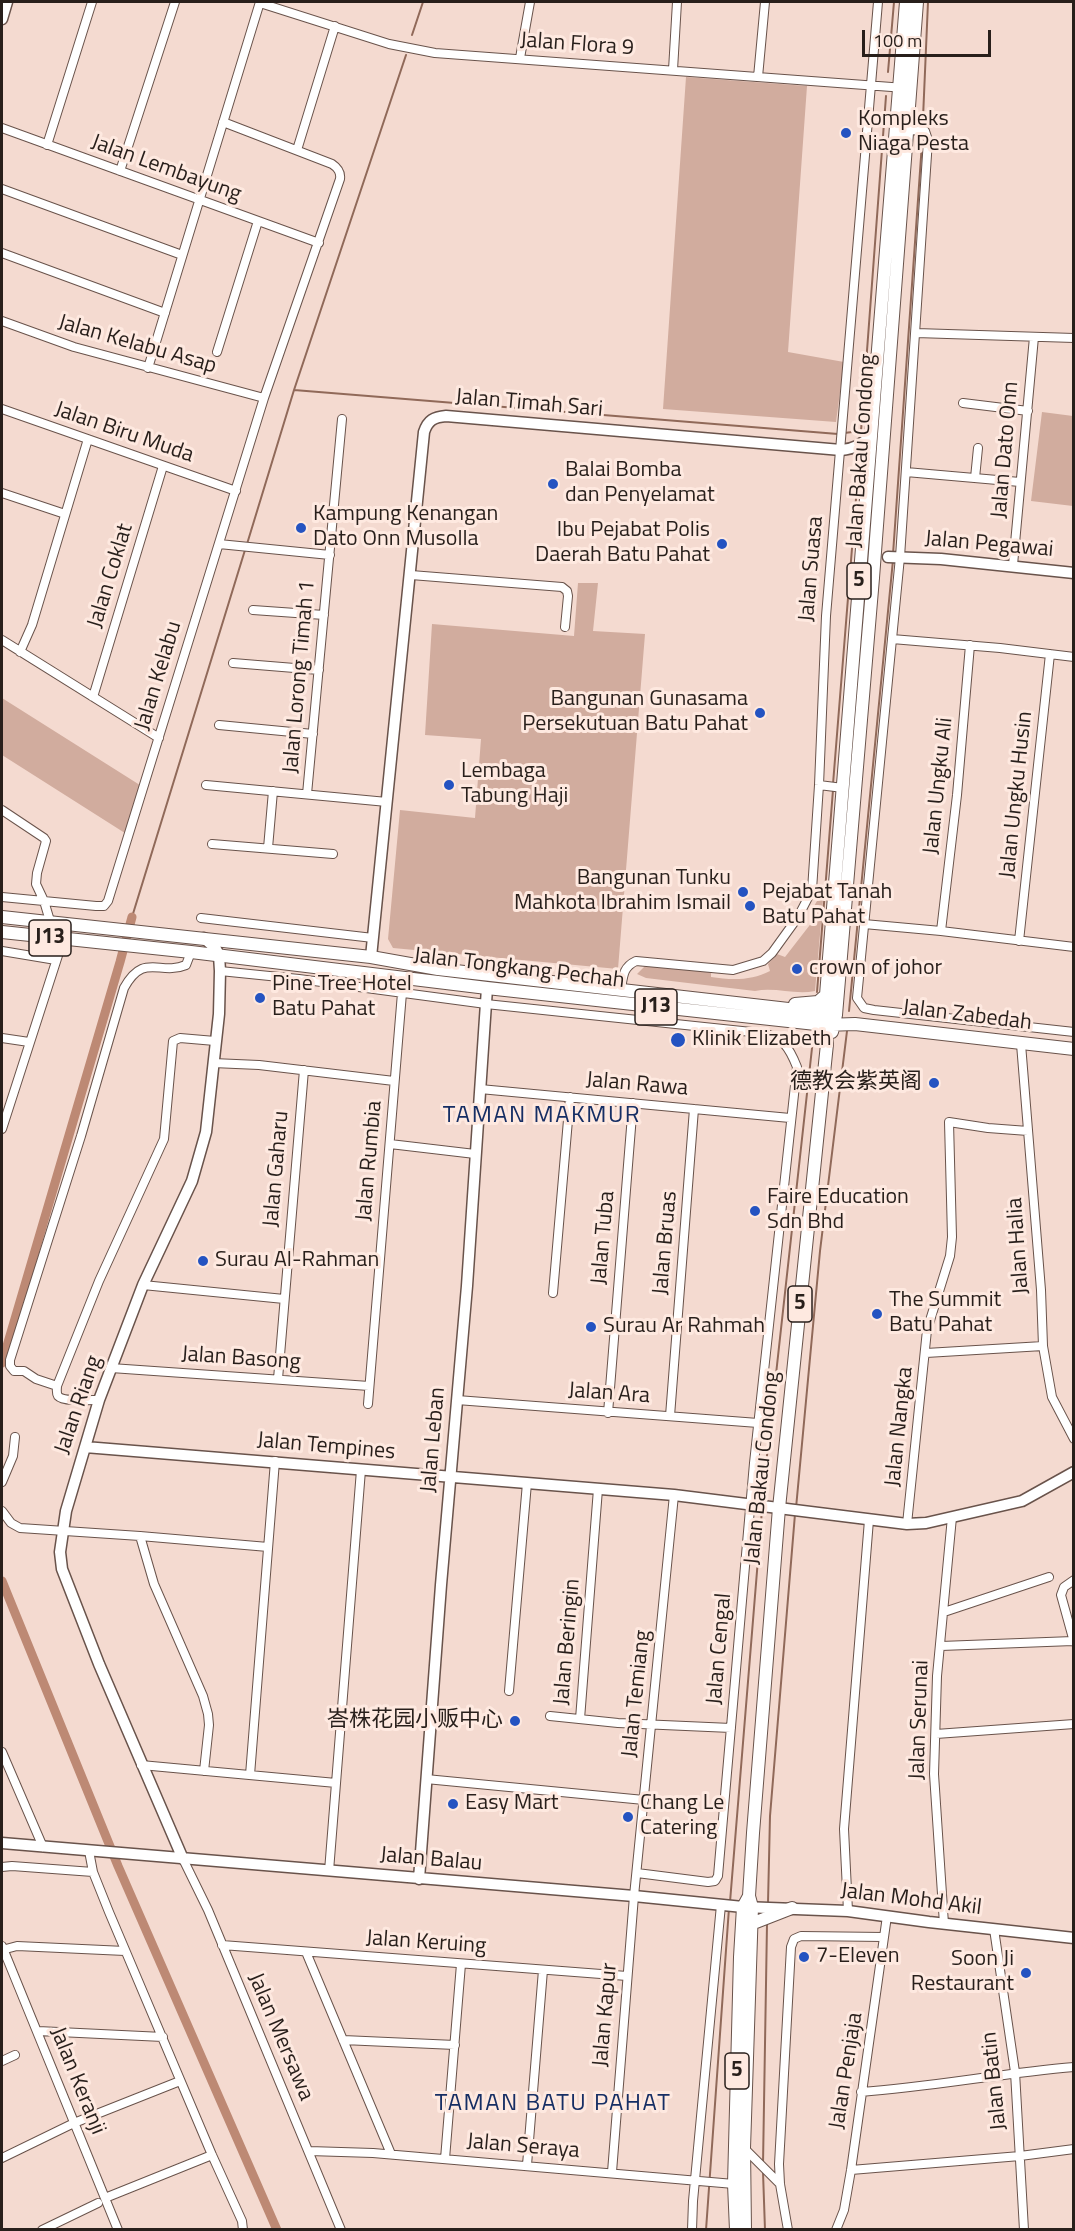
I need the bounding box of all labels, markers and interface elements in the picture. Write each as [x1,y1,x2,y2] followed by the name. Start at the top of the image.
[865,18,994,56] scale bar
[873,27,922,54] text: 100 m
[519,28,635,62] street label: Jalan Flora 9
[858,107,969,158] place label: Kompleks Niaga Pesta
[839,126,853,140] marker: Kompleks Niaga Pesta
[87,130,245,208] street label: Jalan Lembayung
[55,310,219,380] street label: Jalan Kelabu Asap
[842,353,882,549] street label: Jalan Bakau Condong
[987,380,1025,520] street label: Jalan Dato Onn
[454,384,604,424] street label: Jalan Timah Sari
[51,397,197,469] street label: Jalan Biru Muda
[565,458,715,510] place label: Balai Bomba dan Penyelamat
[546,477,560,491] marker: Balai Bomba dan Penyelamat
[313,502,498,554] place label: Kampung Kenangan Dato Onn Musolla
[794,515,830,623] street label: Jalan Suasa
[535,518,710,570] place label: Ibu Pejabat Polis Daerah Batu Pahat
[83,521,139,631] street label: Jalan Coklat
[294,521,308,535] marker: Kampung Kenangan Dato Onn Musolla
[924,526,1054,564] street label: Jalan Pegawai
[715,537,729,551] marker: Ibu Pejabat Polis Daerah Batu Pahat
[847,563,871,599] road number: 5
[278,579,322,775] street label: Jalan Lorong Timah 1
[130,618,188,734] street label: Jalan Kelabu
[522,687,748,738] place label: Bangunan Gunasama Persekutuan Batu Pahat
[753,706,767,720] marker: Bangunan Gunasama Persekutuan Batu Pahat
[995,710,1039,880] street label: Jalan Ungku Husin
[919,716,959,856] street label: Jalan Ungku Ali
[461,759,568,810] place label: Lembaga Tabung Haji
[442,778,456,792] marker: Lembaga Tabung Haji
[514,866,731,918] place label: Bangunan Tunku Mahkota Ibrahim Ismail
[762,880,892,932] place label: Pejabat Tanah Batu Pahat
[736,885,750,899] marker: Bangunan Tunku Mahkota Ibrahim Ismail
[743,899,757,913] marker: Pejabat Tanah Batu Pahat
[29,920,71,956] road number: J13
[412,943,626,995] street label: Jalan Tongkang Pechah
[809,956,942,982] place label: crown of johor
[790,962,804,976] marker: crown of johor
[272,972,412,1023] place label: Pine Tree Hotel Batu Pahat
[635,989,677,1025] road number: J13
[253,991,267,1005] marker: Pine Tree Hotel Batu Pahat
[901,995,1033,1037] street label: Jalan Zabedah
[692,1027,832,1053] place label: Klinik Elizabeth
[669,1031,687,1049] marker: Klinik Elizabeth
[585,1067,689,1103] street label: Jalan Rawa
[790,1070,922,1096] place label: 德教会紫英阁
[927,1076,941,1090] marker: 德教会紫英阁
[352,1100,388,1222] street label: Jalan Rumbia
[443,1102,641,1130] district label: TAMAN MAKMUR
[259,1110,295,1228] street label: Jalan Gaharu
[767,1185,909,1236] place label: Faire Education Sdn Bhd
[587,1190,621,1286] street label: Jalan Tuba
[648,1190,684,1296] street label: Jalan Bruas
[1002,1197,1036,1295] street label: Jalan Halia
[748,1204,762,1218] marker: Faire Education Sdn Bhd
[215,1248,379,1274] place label: Surau Al-Rahman
[196,1254,210,1268] marker: Surau Al-Rahman
[788,1286,812,1322] road number: 5
[889,1288,1001,1340] place label: The Summit Batu Pahat
[870,1307,884,1321] marker: The Summit Batu Pahat
[603,1314,765,1340] place label: Surau Ar Rahmah
[584,1320,598,1334] marker: Surau Ar Rahmah
[180,1342,302,1376] street label: Jalan Basong
[50,1352,108,1458] street label: Jalan Riang
[881,1366,919,1488] street label: Jalan Nangka
[740,1370,786,1566] street label: Jalan Bakau Condong
[567,1378,651,1410] street label: Jalan Ara
[416,1386,452,1494] street label: Jalan Leban
[256,1428,396,1466] street label: Jalan Tempines
[549,1578,587,1706] street label: Jalan Beringin
[702,1592,738,1706] street label: Jalan Cengal
[617,1629,657,1759] street label: Jalan Temiang
[905,1660,935,1780] street label: Jalan Serunai
[327,1708,503,1734] place label: 峇株花园小贩中心
[508,1714,522,1728] marker: 峇株花园小贩中心
[465,1791,559,1817] place label: Easy Mart
[640,1791,724,1843] place label: Chang Le Catering
[446,1797,460,1811] marker: Easy Mart
[621,1810,635,1824] marker: Chang Le Catering
[379,1842,483,1878] street label: Jalan Balau
[839,1878,983,1922] street label: Jalan Mohd Akil
[365,1926,487,1960] street label: Jalan Keruing
[816,1944,899,1970] place label: 7-Eleven
[911,1947,1014,1999] place label: Soon Ji Restaurant
[797,1950,811,1964] marker: 7-Eleven
[588,1962,624,2068] street label: Jalan Kapur
[1019,1966,1033,1980] marker: Soon Ji Restaurant
[241,1969,319,2105] street label: Jalan Mersawa
[825,2011,869,2131] street label: Jalan Penjaja
[43,2023,111,2139] street label: Jalan Keranji
[977,2030,1013,2132] street label: Jalan Batin
[725,2053,749,2089] road number: 5
[435,2090,671,2118] district label: TAMAN BATU PAHAT
[465,2129,581,2165] street label: Jalan Seraya

